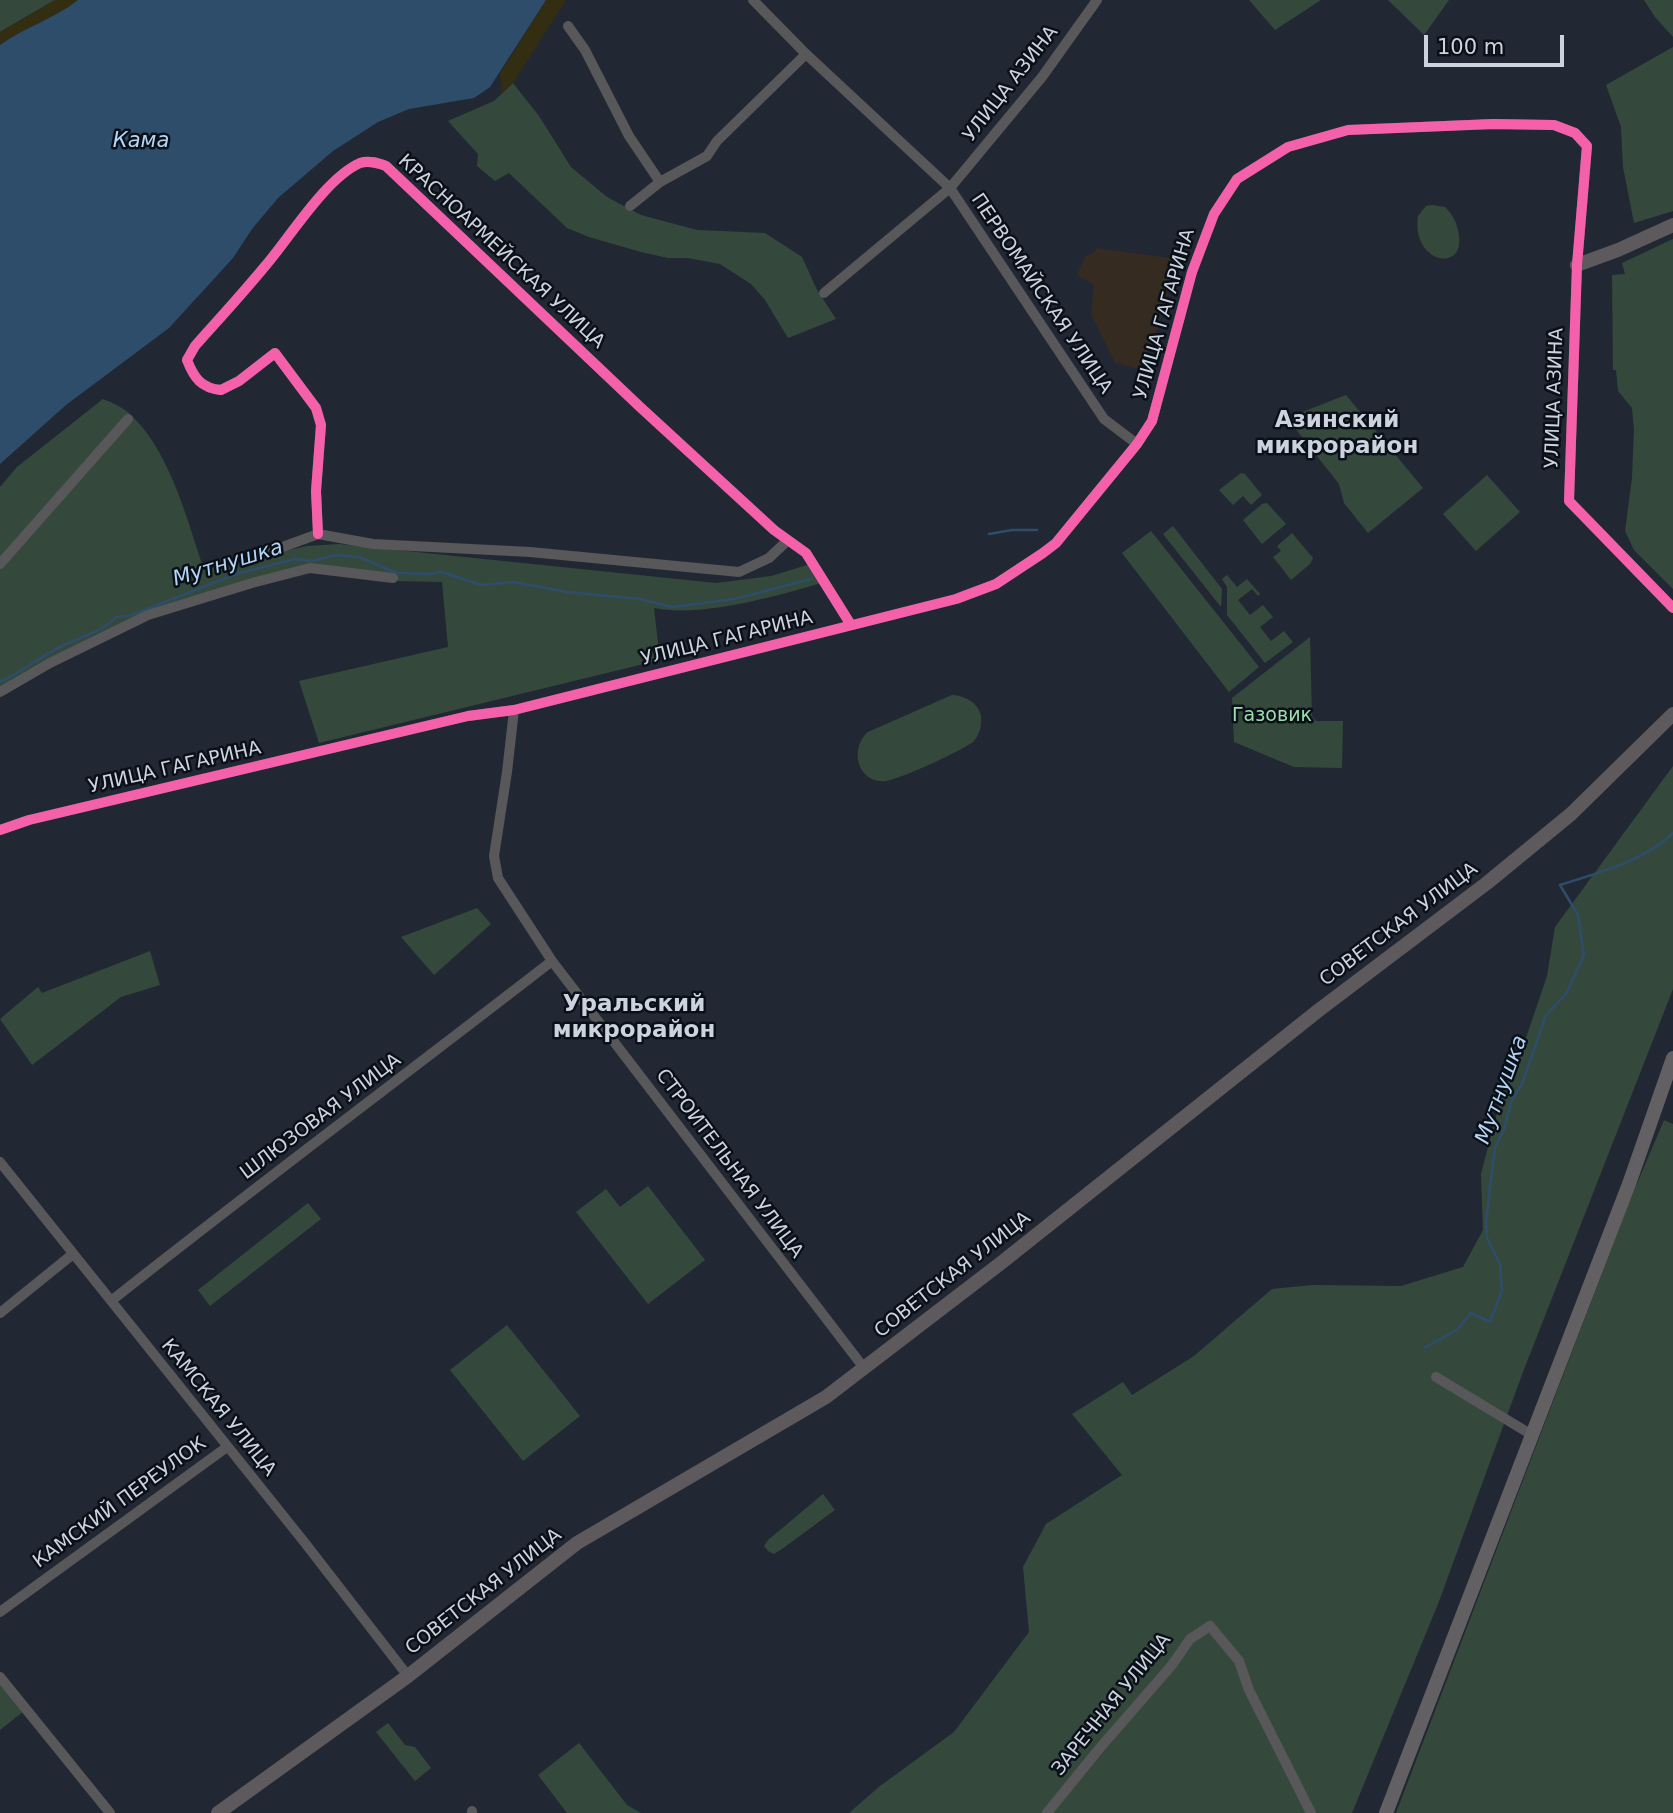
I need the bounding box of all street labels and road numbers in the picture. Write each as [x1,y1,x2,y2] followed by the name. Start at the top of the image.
[959,22,1063,146] street label: УЛИЦА АЗИНА
[393,150,609,354] street label: КРАСНОАРМЕЙСКАЯ УЛИЦА
[966,190,1116,398] street label: ПЕРВОМАЙСКАЯ УЛИЦА
[1130,226,1200,402] street label: УЛИЦА ГАГАРИНА
[1541,327,1569,469] street label: УЛИЦА АЗИНА
[639,607,815,671] street label: УЛИЦА ГАГАРИНА
[87,737,263,799] street label: УЛИЦА ГАГАРИНА
[1316,858,1482,992] street label: СОВЕТСКАЯ УЛИЦА
[236,1049,406,1185] street label: ШЛЮЗОВАЯ УЛИЦА
[650,1065,808,1263] street label: СТРОИТЕЛЬНАЯ УЛИЦА
[870,1207,1036,1343] street label: СОВЕТСКАЯ УЛИЦА
[156,1335,280,1481] street label: КАМСКАЯ УЛИЦА
[29,1433,211,1573] street label: КАМСКИЙ ПЕРЕУЛОК
[401,1524,567,1660] street label: СОВЕТСКАЯ УЛИЦА
[1048,1629,1176,1781] street label: ЗАРЕЧНАЯ УЛИЦА

